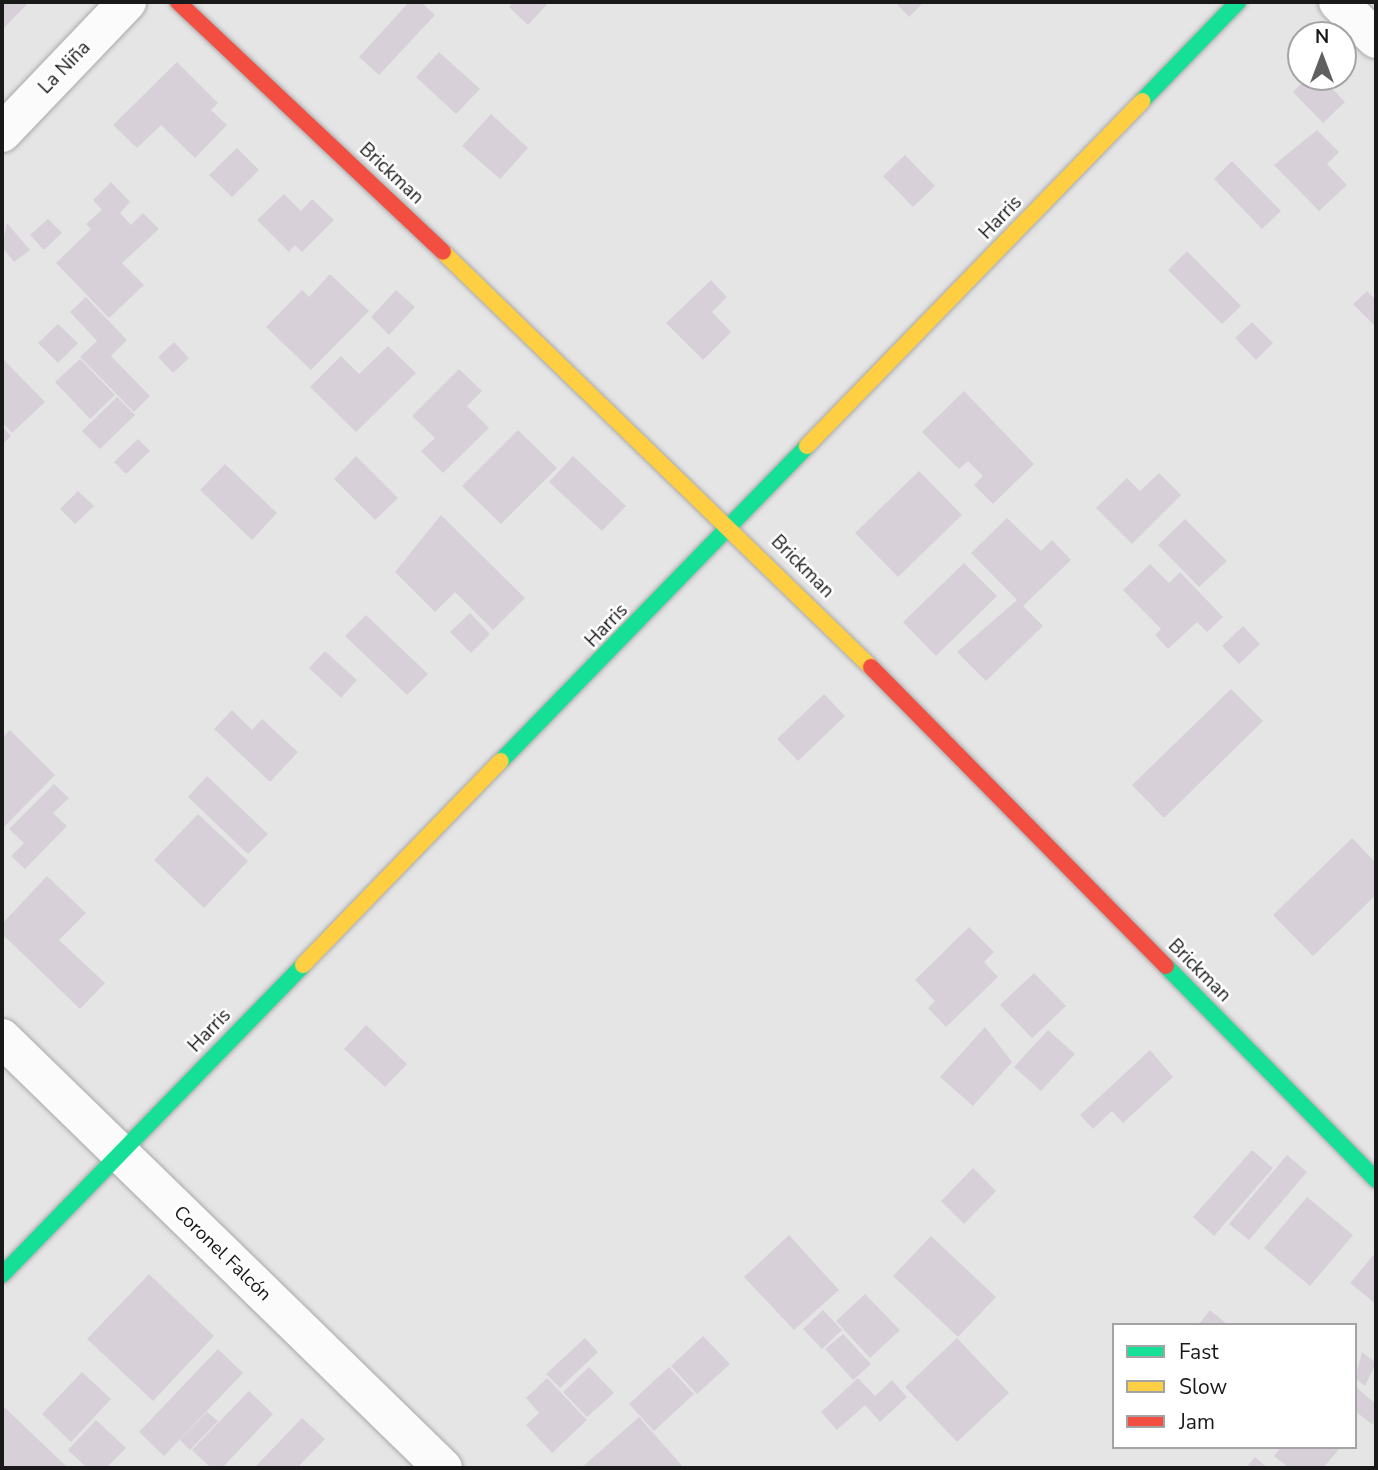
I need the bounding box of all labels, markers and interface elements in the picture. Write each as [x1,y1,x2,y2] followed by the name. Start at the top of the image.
[1287,21,1357,91] north arrow
[1315,24,1329,50] text: N
[34,37,96,99] street label: La Niña
[354,139,428,209] street label: Brickman
[975,191,1027,245] street label: Harris
[766,531,838,603] street label: Brickman
[581,599,633,653] street label: Harris
[1163,935,1235,1007] street label: Brickman
[184,1004,236,1058] street label: Harris
[168,1202,276,1306] street label: Coronel Falcón
[1112,1323,1357,1449] legend
[1179,1338,1219,1366] text: Fast
[1179,1373,1227,1401] text: Slow
[1179,1408,1215,1436] text: Jam

